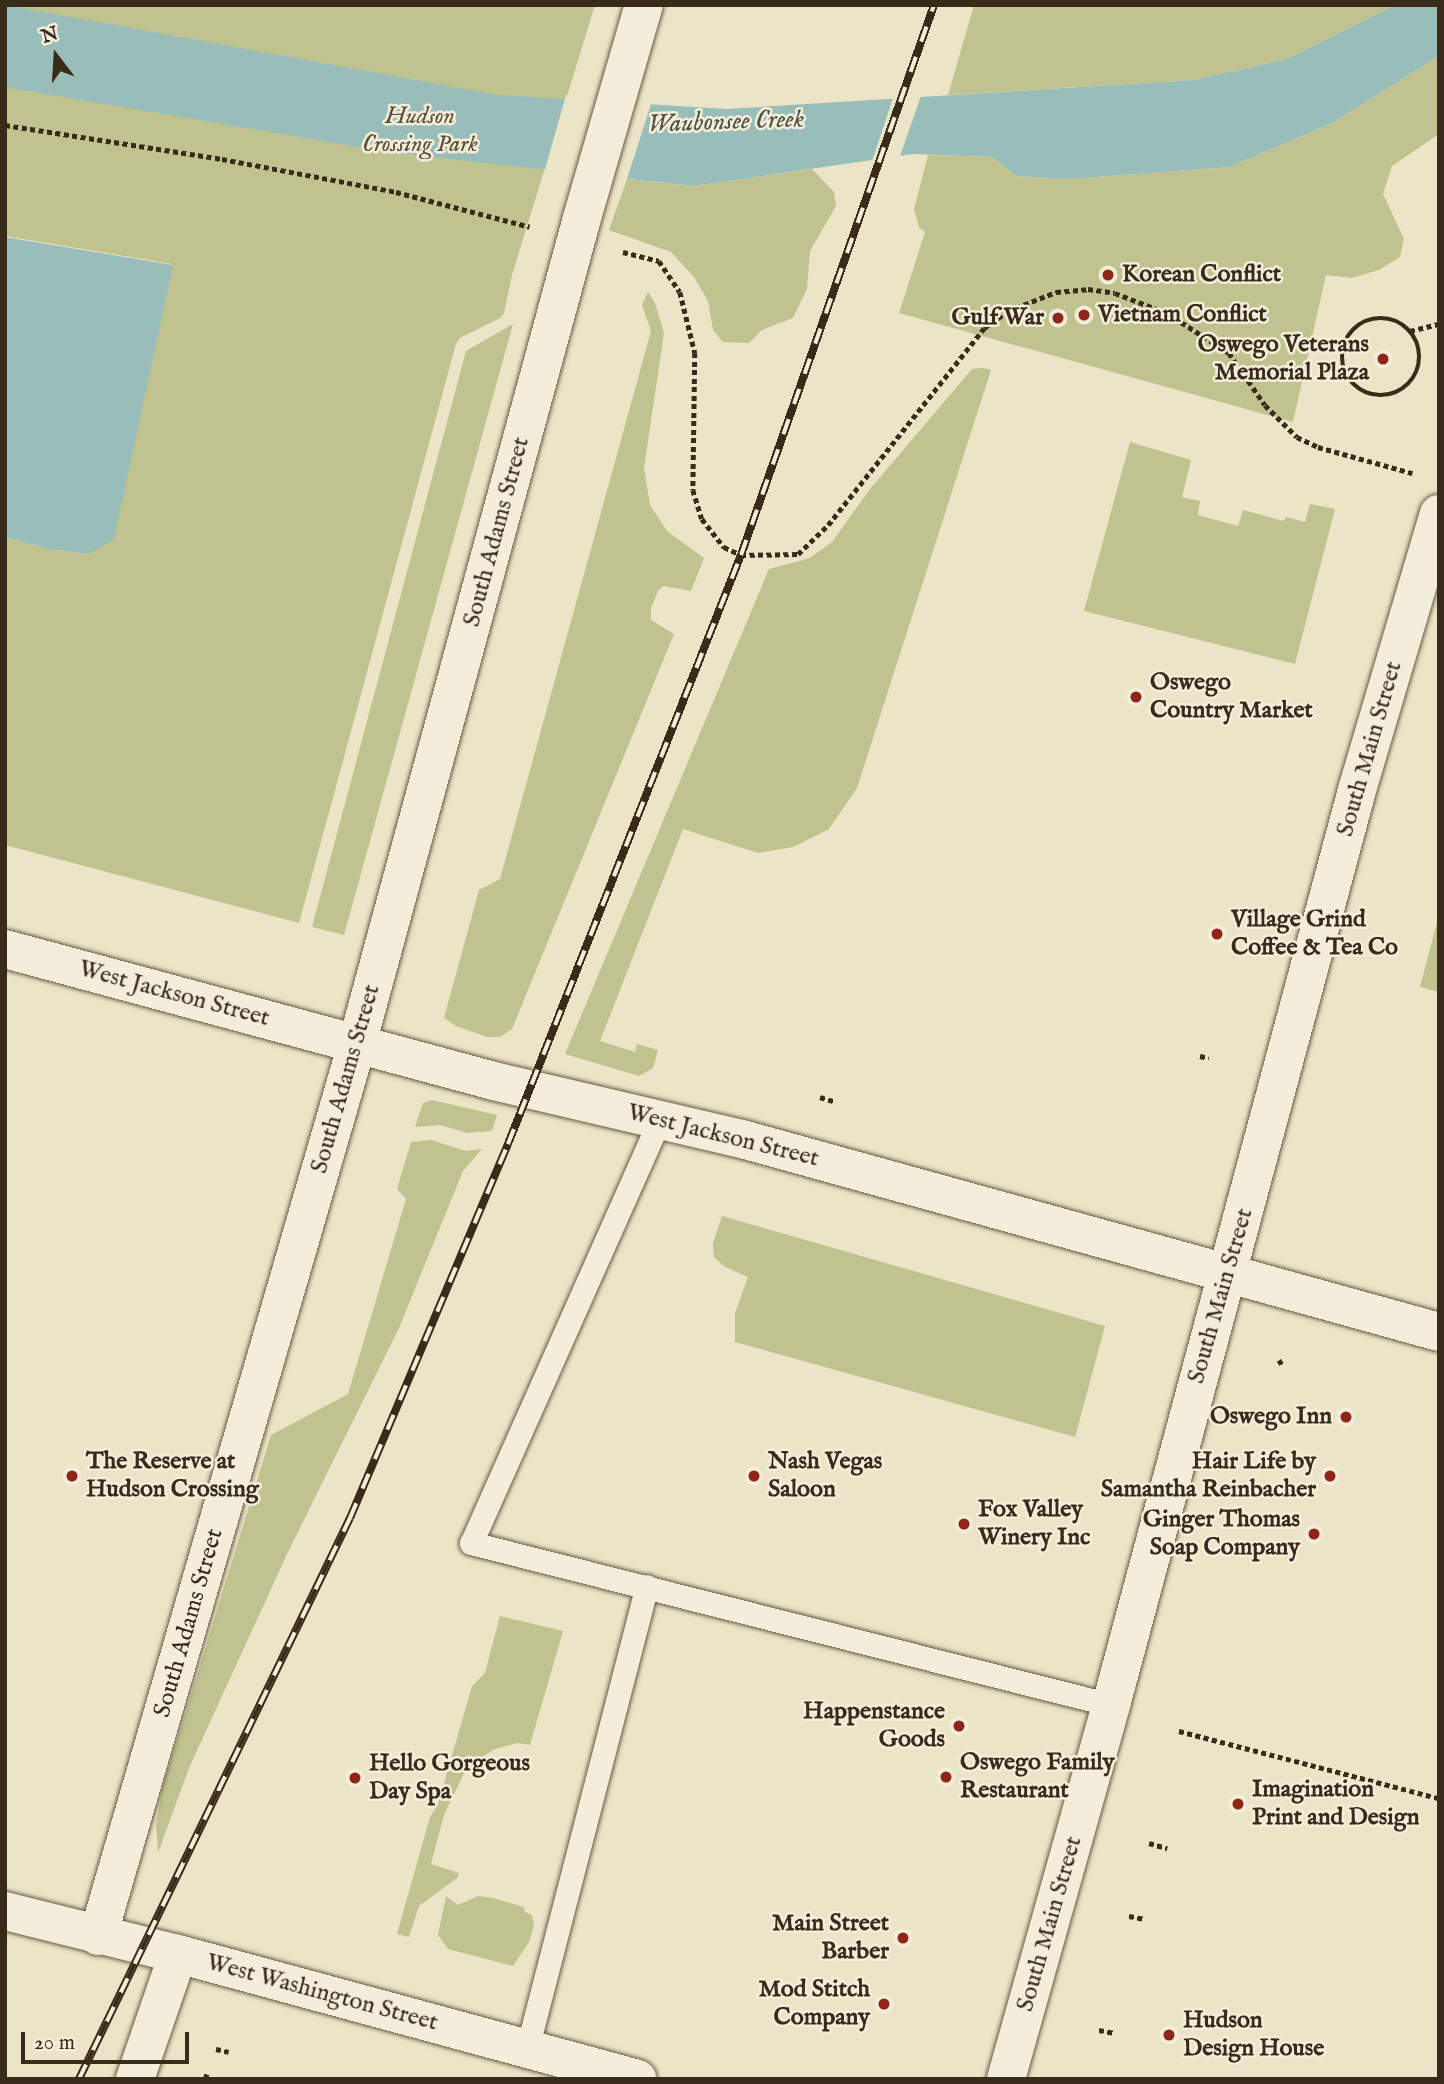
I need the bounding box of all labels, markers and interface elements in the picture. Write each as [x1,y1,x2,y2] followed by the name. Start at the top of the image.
[21,21,91,91] north arrow
[38,22,61,50] text: N
[362,103,478,159] park label: Hudson Crossing Park
[647,104,805,140] water label: Waubonsee Creek
[1122,261,1281,289] place label: Korean Conflict
[1100,267,1116,283] marker: Korean Conflict
[1098,301,1267,329] place label: Vietnam Conflict
[951,304,1044,332] place label: Gulf War
[1076,307,1092,323] marker: Vietnam Conflict
[1050,310,1066,326] marker: Gulf War
[1198,331,1369,387] place label: Oswego Veterans Memorial Plaza
[1375,351,1391,367] marker: Oswego Veterans Memorial Plaza
[458,434,536,630] street label: South Adams Street
[1331,658,1409,840] street label: South Main Street
[1150,669,1313,725] place label: Oswego Country Market
[1128,689,1144,705] marker: Oswego Country Market
[1231,906,1398,962] place label: Village Grind Coffee & Tea Co
[1209,926,1225,942] marker: Village Grind Coffee & Tea Co
[76,955,272,1033] street label: West Jackson Street
[305,981,387,1177] street label: South Adams Street
[624,1098,822,1174] street label: West Jackson Street
[1182,1205,1260,1387] street label: South Main Street
[1210,1403,1332,1431] place label: Oswego Inn
[1338,1409,1354,1425] marker: Oswego Inn
[86,1448,259,1504] place label: The Reserve at Hudson Crossing
[768,1448,882,1504] place label: Nash Vegas Saloon
[1101,1448,1316,1504] place label: Hair Life by Samantha Reinbacher
[64,1468,80,1484] marker: The Reserve at Hudson Crossing
[746,1468,762,1484] marker: Nash Vegas Saloon
[1322,1468,1338,1484] marker: Hair Life by Samantha Reinbacher
[978,1496,1090,1552] place label: Fox Valley Winery Inc
[1143,1506,1300,1562] place label: Ginger Thomas Soap Company
[956,1516,972,1532] marker: Fox Valley Winery Inc
[148,1525,230,1721] street label: South Adams Street
[1306,1526,1322,1542] marker: Ginger Thomas Soap Company
[803,1698,945,1754] place label: Happenstance Goods
[951,1718,967,1734] marker: Happenstance Goods
[960,1749,1114,1805] place label: Oswego Family Restaurant
[369,1750,530,1806] place label: Hello Gorgeous Day Spa
[938,1769,954,1785] marker: Oswego Family Restaurant
[347,1770,363,1786] marker: Hello Gorgeous Day Spa
[1252,1776,1419,1832] place label: Imagination Print and Design
[1230,1796,1246,1812] marker: Imagination Print and Design
[1011,1833,1089,2015] street label: South Main Street
[772,1910,889,1966] place label: Main Street Barber
[895,1930,911,1946] marker: Main Street Barber
[203,1948,441,2038] street label: West Washington Street
[759,1976,870,2032] place label: Mod Stitch Company
[876,1996,892,2012] marker: Mod Stitch Company
[1183,2007,1324,2063] place label: Hudson Design House
[24,2018,192,2062] scale bar
[1161,2027,1177,2043] marker: Hudson Design House
[34,2030,75,2057] text: 20 m

